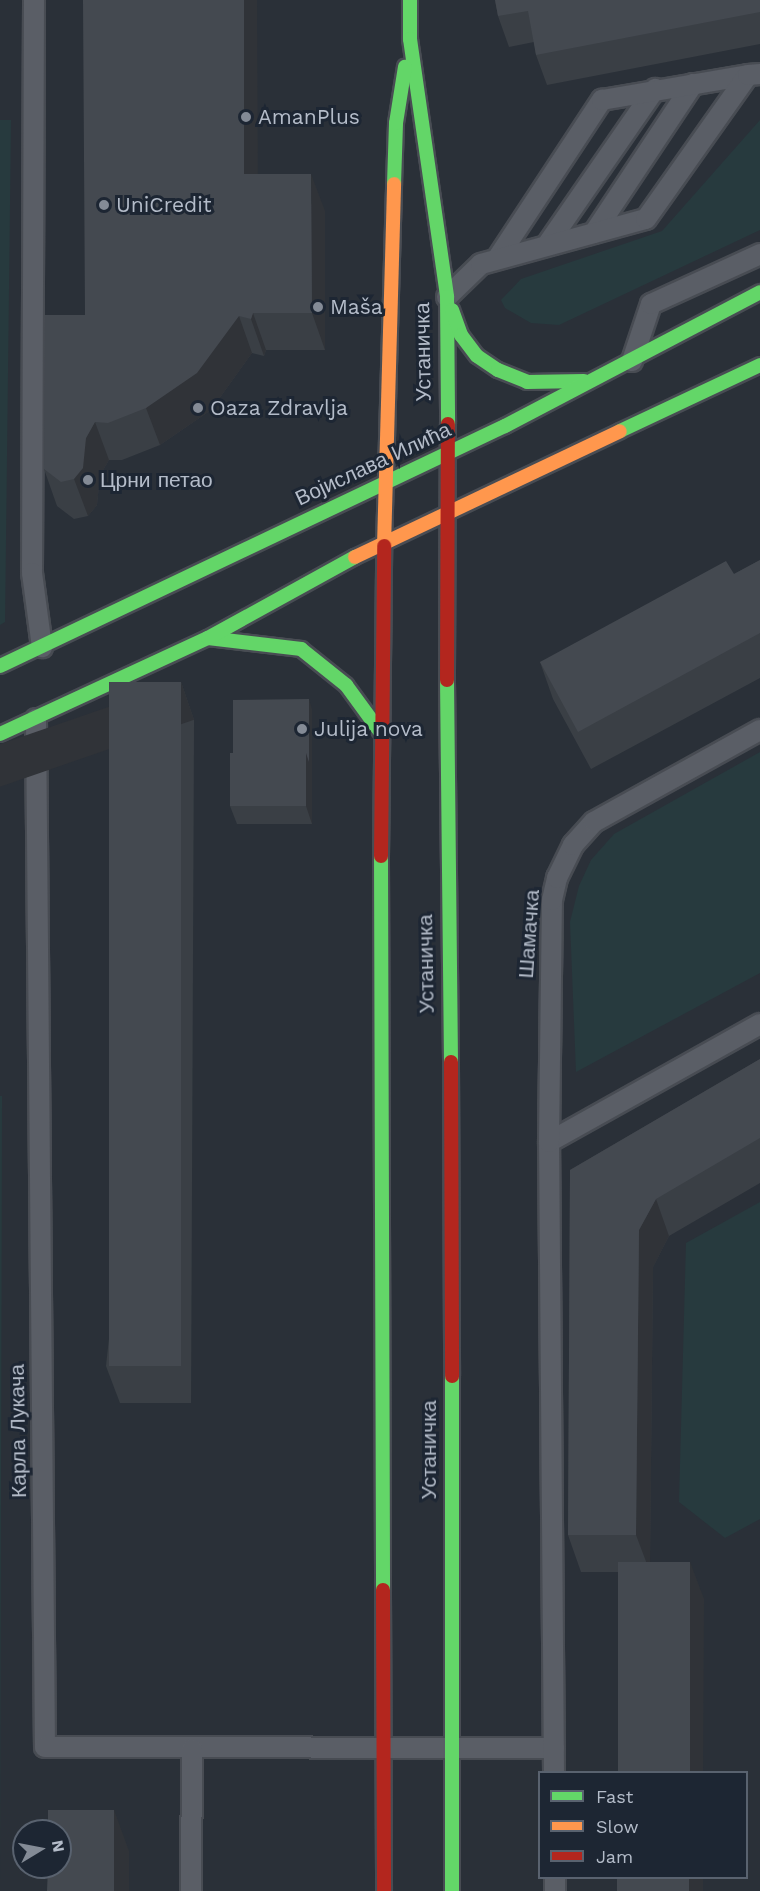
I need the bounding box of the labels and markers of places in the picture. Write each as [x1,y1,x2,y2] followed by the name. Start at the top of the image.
[258,104,360,130] place label: AmanPlus
[239,110,253,124] marker: AmanPlus
[116,192,212,218] place label: UniCredit
[97,198,111,212] marker: UniCredit
[330,294,383,320] place label: Maša
[311,300,325,314] marker: Maša
[210,395,348,421] place label: Oaza Zdravlja
[191,401,205,415] marker: Oaza Zdravlja
[100,467,213,493] place label: Црни петао
[81,473,95,487] marker: Црни петао
[314,716,423,742] place label: Julija nova
[295,722,309,736] marker: Julija nova

